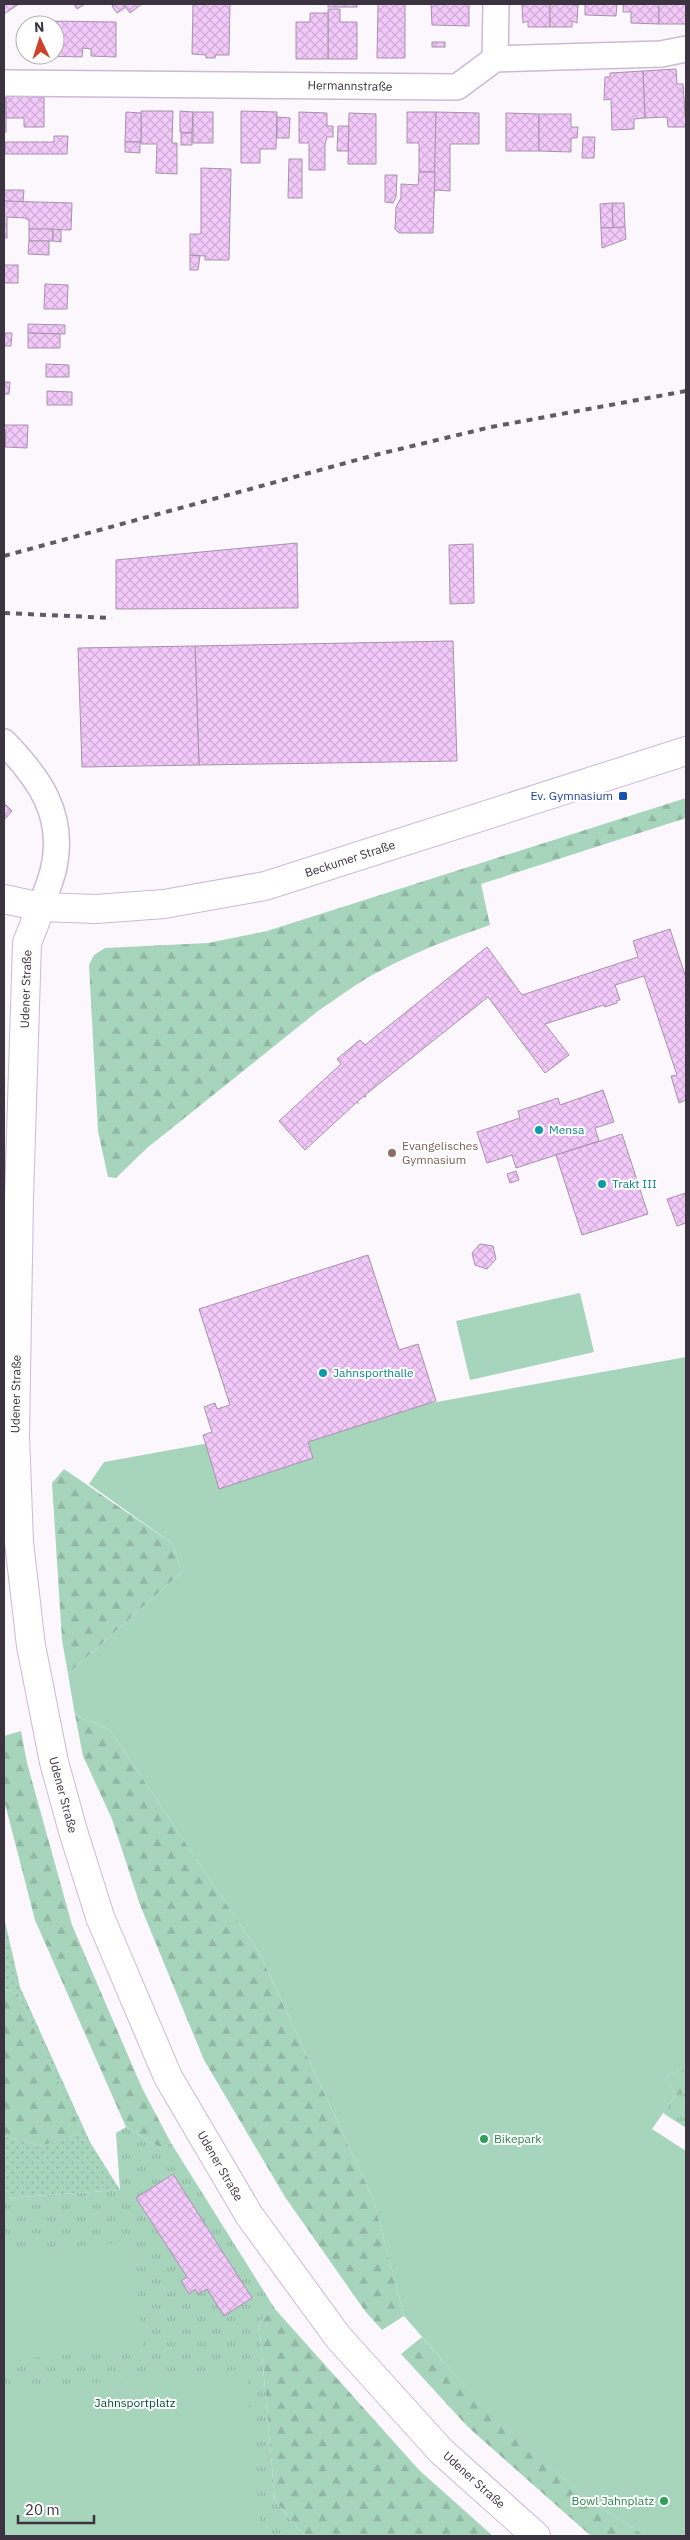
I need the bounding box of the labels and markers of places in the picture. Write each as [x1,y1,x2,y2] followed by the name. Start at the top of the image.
[530,788,613,803] place label: Ev. Gymnasium
[617,790,629,802] marker: Ev. Gymnasium
[549,1122,585,1137] place label: Mensa
[533,1124,545,1136] marker: Mensa
[402,1138,478,1167] place label: Evangelisches Gymnasium
[386,1147,398,1159] marker: Evangelisches Gymnasium
[612,1176,657,1191] place label: Trakt III
[596,1178,608,1190] marker: Trakt III
[333,1365,414,1380] place label: Jahnsporthalle
[317,1367,329,1379] marker: Jahnsporthalle
[494,2131,542,2146] place label: Bikepark
[478,2133,490,2145] marker: Bikepark
[572,2493,654,2508] place label: Bowl Jahnplatz
[658,2495,670,2507] marker: Bowl Jahnplatz

